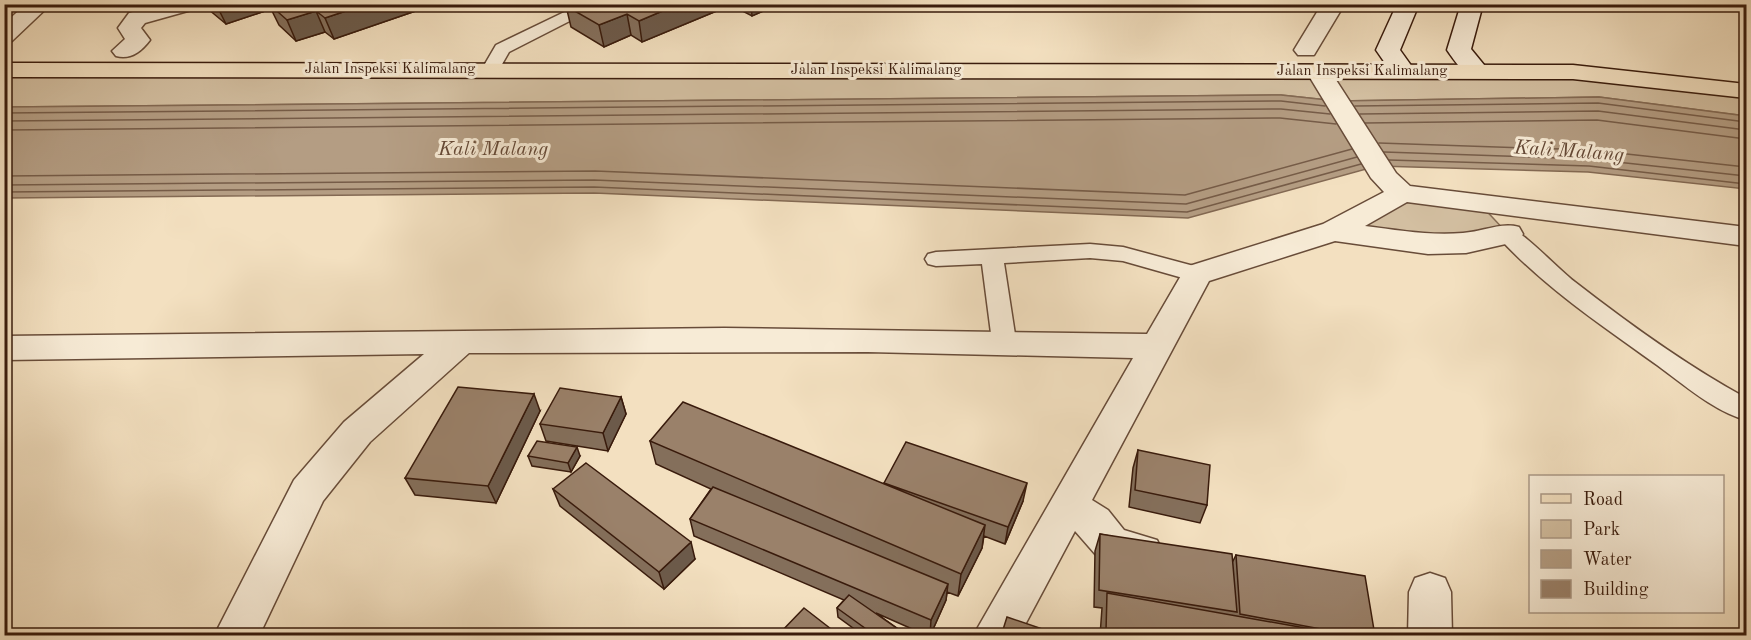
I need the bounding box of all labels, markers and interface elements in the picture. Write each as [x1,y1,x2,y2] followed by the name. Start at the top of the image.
[305,62,475,77] street label: Jalan Inspeksi Kalimalang
[791,63,961,78] street label: Jalan Inspeksi Kalimalang
[1277,64,1447,79] street label: Jalan Inspeksi Kalimalang
[1512,138,1625,166] water label: Kali Malang
[437,140,548,160] water label: Kali Malang
[1529,475,1724,613] legend
[1583,491,1623,509] text: Road
[1583,521,1620,539] text: Park
[1583,551,1632,569] text: Water
[1583,581,1649,599] text: Building

